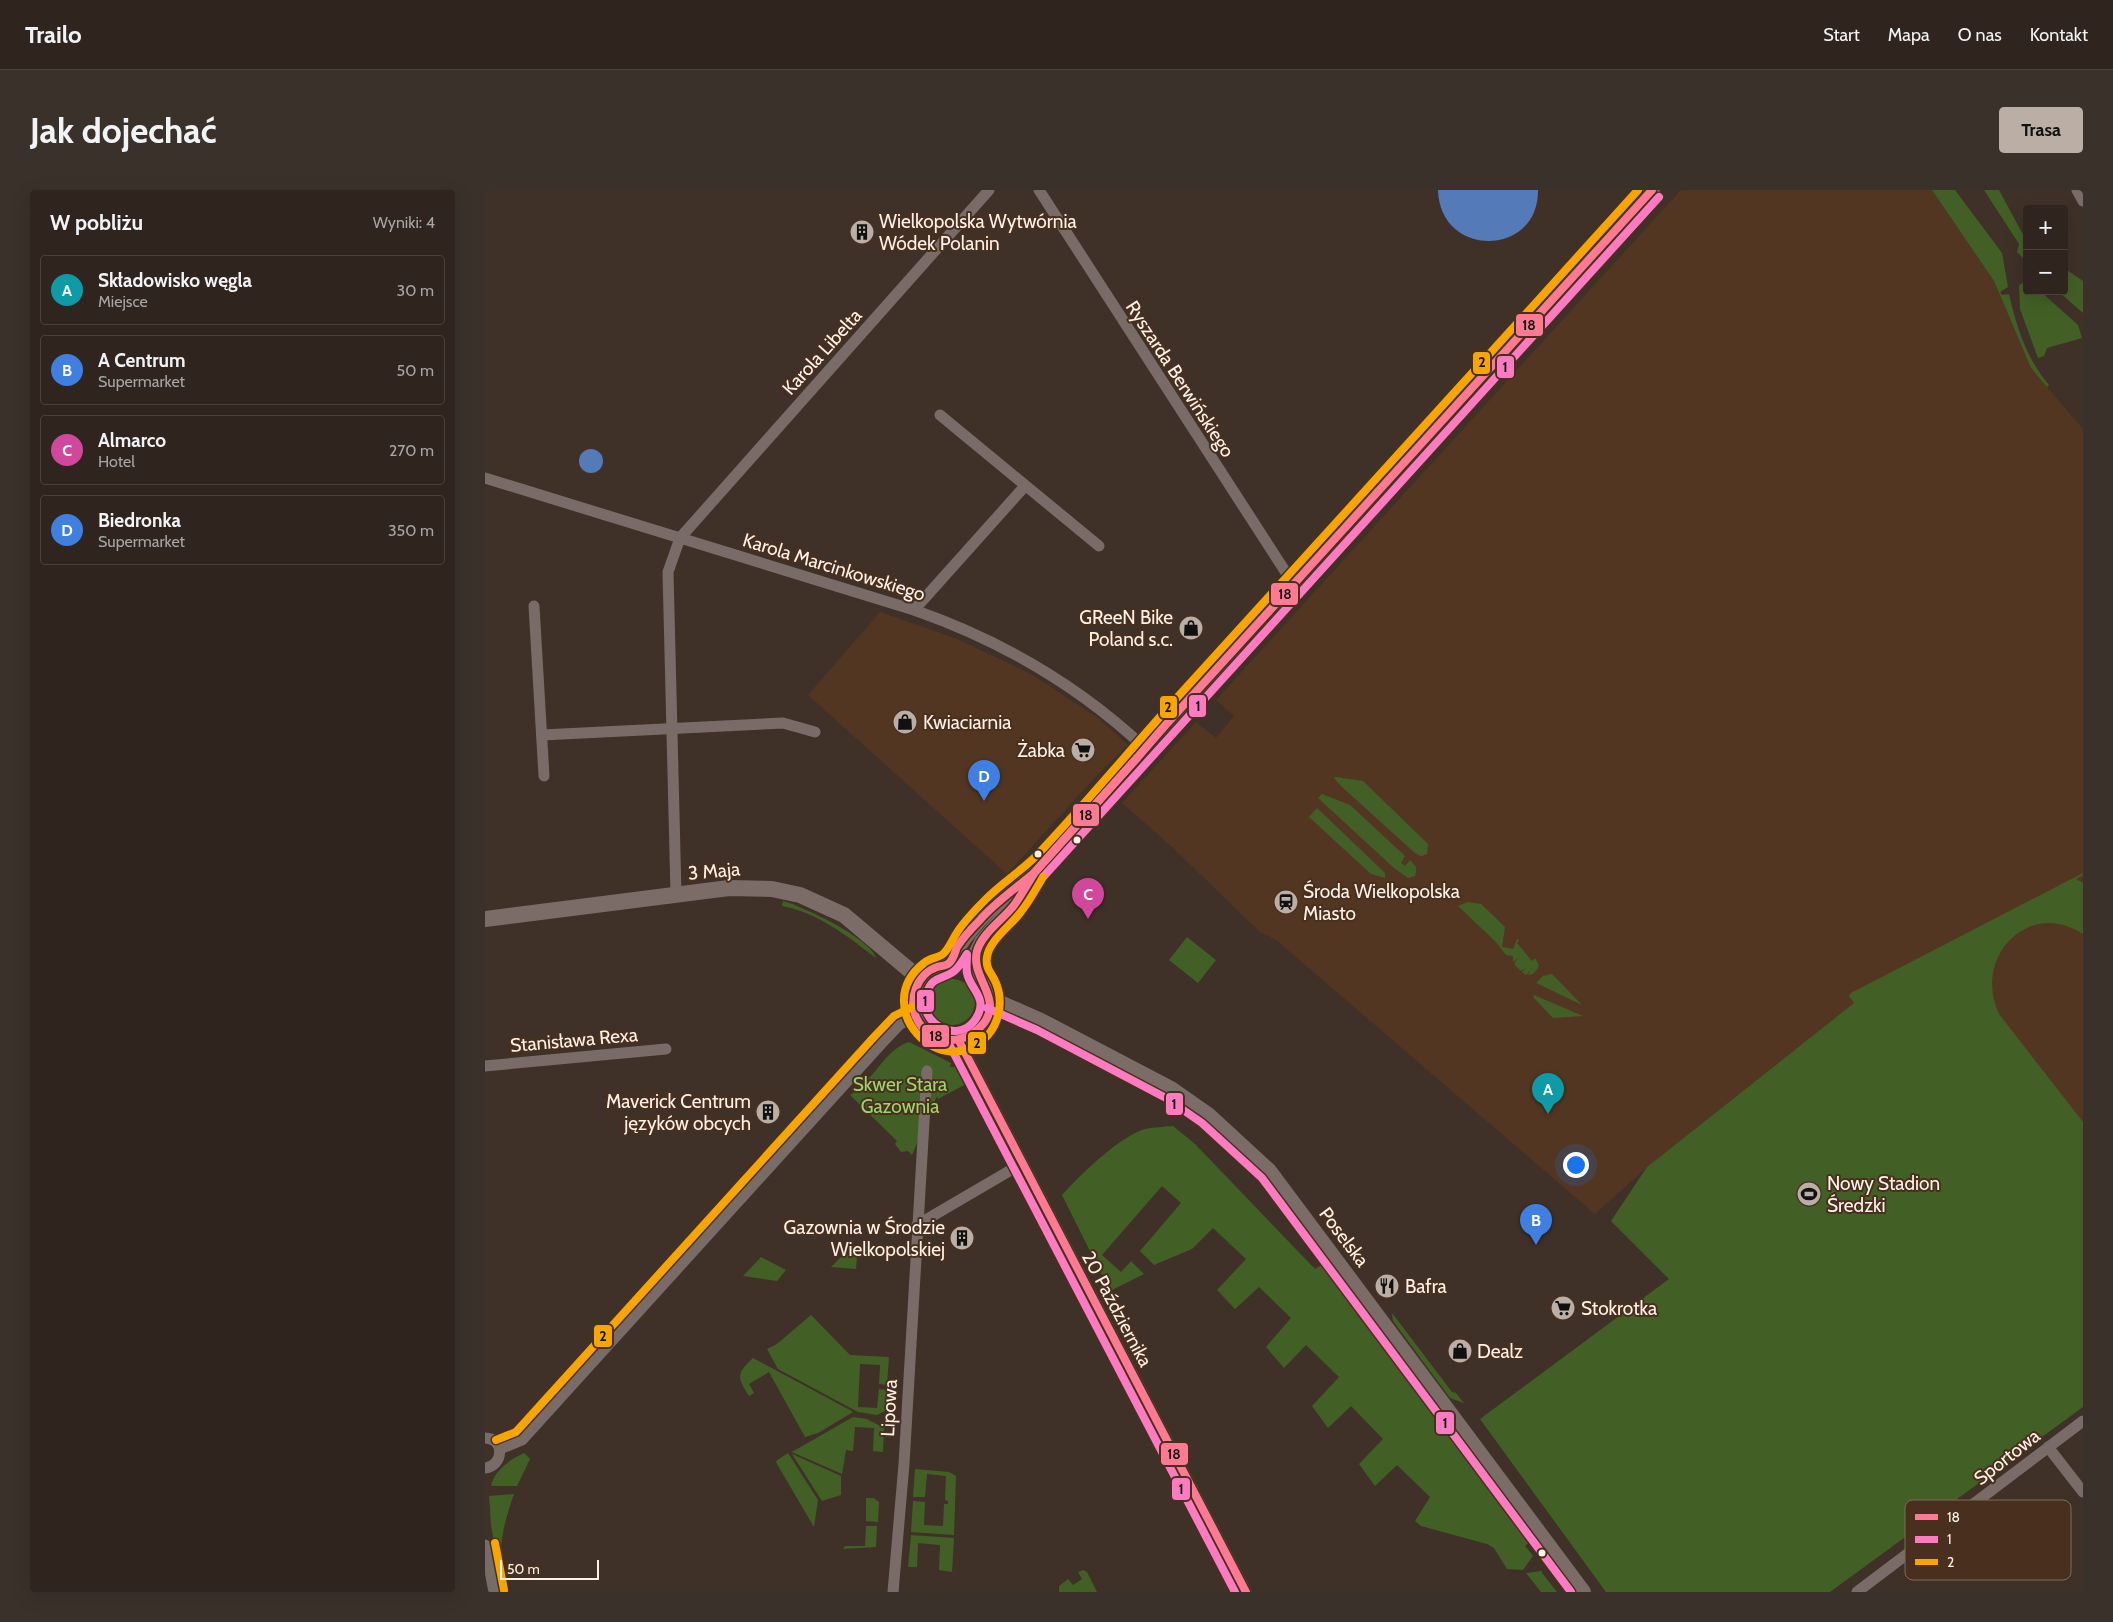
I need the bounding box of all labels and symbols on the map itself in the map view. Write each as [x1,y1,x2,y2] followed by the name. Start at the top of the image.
[879,210,1077,255] place label: Wielkopolska Wytwórnia Wódek Polanin
[849,219,875,245] building icon: Wielkopolska Wytwórnia Wódek Polanin
[1121,296,1239,462] street label: Ryszarda Berwińskiego
[777,304,867,400] street label: Karola Libelta
[1515,313,1544,337] line badge: 18
[1522,316,1536,334] text: 18
[1472,351,1491,375] line badge: 2
[1478,353,1486,371] text: 2
[1496,355,1515,379] line badge: 1
[1502,358,1508,376] text: 1
[740,528,928,606] street label: Karola Marcinkowskiego
[1270,582,1299,606] line badge: 18
[1278,585,1292,603] text: 18
[1079,606,1173,651] place label: GReeN Bike Poland s.c.
[1178,615,1204,641] shop icon: GReeN Bike Poland s.c.
[1188,694,1207,718] line badge: 1
[1159,695,1178,719] line badge: 2
[1195,697,1201,715] text: 1
[1164,698,1172,716] text: 2
[892,709,918,735] shop icon: Kwiaciarnia
[923,711,1011,734] place label: Kwiaciarnia
[1070,737,1096,763] supermarket icon: Żabka
[1017,739,1065,762] place label: Żabka
[968,760,1000,801] pin: D
[1072,803,1100,827] line badge: 18
[1079,806,1093,824] text: 18
[1072,835,1082,845] unlabelled marker
[1033,849,1043,859] unlabelled marker
[687,857,741,885] street label: 3 Maja
[1072,878,1104,919] pin: C
[1303,879,1460,925] place label: Środa Wielkopolska Miasto
[1273,889,1299,915] station icon: Środa Wielkopolska Miasto
[916,989,935,1013] line badge: 1
[922,992,928,1010] text: 1
[509,1023,639,1057] street label: Stanisława Rexa
[921,1024,950,1048] line badge: 18
[929,1027,943,1045] text: 18
[967,1031,987,1055] line badge: 2
[973,1034,981,1052] text: 2
[853,1073,947,1118] park label: Skwer Stara Gazownia
[1532,1073,1564,1114] pin: A
[606,1090,751,1135] place label: Maverick Centrum języków obcych
[1165,1092,1184,1116] line badge: 1
[1171,1095,1177,1113] text: 1
[755,1099,781,1125] building icon: Maverick Centrum języków obcych
[1563,1152,1589,1178] your location
[1827,1172,1940,1217] place label: Nowy Stadion Średzki
[1796,1181,1822,1207] sports icon: Nowy Stadion Średzki
[1314,1203,1374,1271] street label: Poselska
[1520,1204,1552,1245] pin: B
[784,1215,945,1261] place label: Gazownia w Środzie Wielkopolskiej
[949,1225,975,1251] building icon: Gazownia w Środzie Wielkopolskiej
[1077,1247,1157,1371] street label: 20 Października
[1374,1273,1400,1299] restaurant icon: Bafra
[1405,1275,1447,1298] place label: Bafra
[1550,1295,1576,1321] supermarket icon: Stokrotka
[1581,1297,1657,1320] place label: Stokrotka
[593,1324,613,1348] line badge: 2
[599,1327,607,1345] text: 2
[1447,1338,1473,1364] shop icon: Dealz
[1477,1340,1523,1363] place label: Dealz
[876,1379,902,1437] street label: Lipowa
[1435,1411,1455,1435] line badge: 1
[1442,1414,1448,1432] text: 1
[1969,1424,2045,1490] street label: Sportowa
[1160,1442,1189,1466] line badge: 18
[1167,1445,1181,1463] text: 18
[1171,1477,1191,1501] line badge: 1
[1178,1480,1184,1498] text: 1
[1905,1500,2071,1580] legend
[1947,1508,1960,1526] text: 18
[1947,1530,1952,1548] text: 1
[1537,1548,1547,1558] unlabelled marker
[1947,1553,1954,1571] text: 2
[500,1557,599,1580] scale bar

